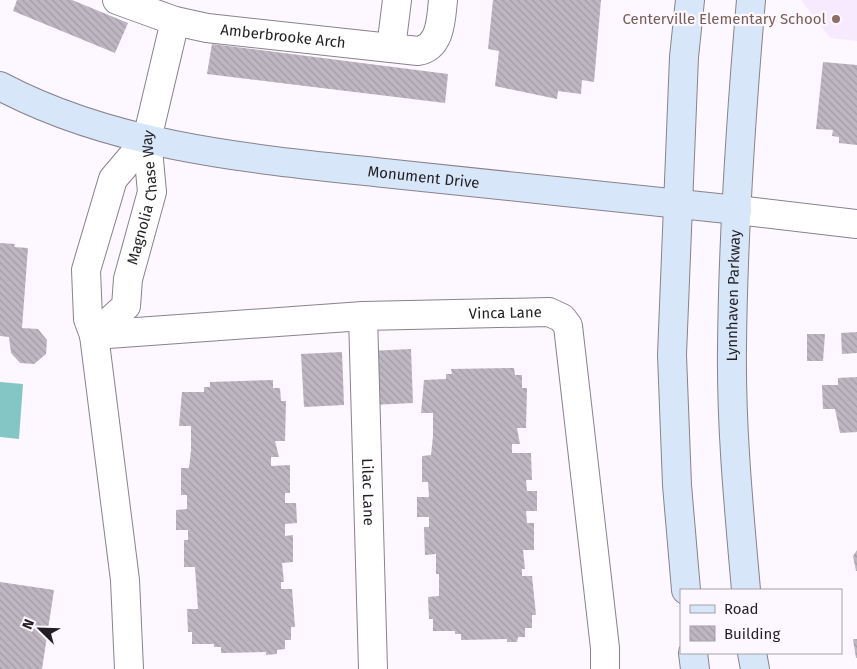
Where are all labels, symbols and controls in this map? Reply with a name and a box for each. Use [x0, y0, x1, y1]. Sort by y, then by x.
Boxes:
place label: Centerville Elementary School [622, 10, 827, 28]
marker: Centerville Elementary School [830, 13, 842, 25]
street label: Amberbrooke Arch [220, 21, 347, 52]
street label: Magnolia Chase Way [123, 128, 161, 267]
street label: Monument Drive [367, 162, 480, 192]
street label: Lynnhaven Parkway [723, 229, 744, 361]
street label: Vinca Lane [469, 303, 542, 323]
street label: Lilac Lane [358, 458, 378, 526]
legend [680, 589, 842, 654]
text: Road [724, 600, 759, 618]
north arrow [15, 604, 65, 654]
text: N [19, 617, 38, 632]
text: Building [724, 625, 780, 643]

